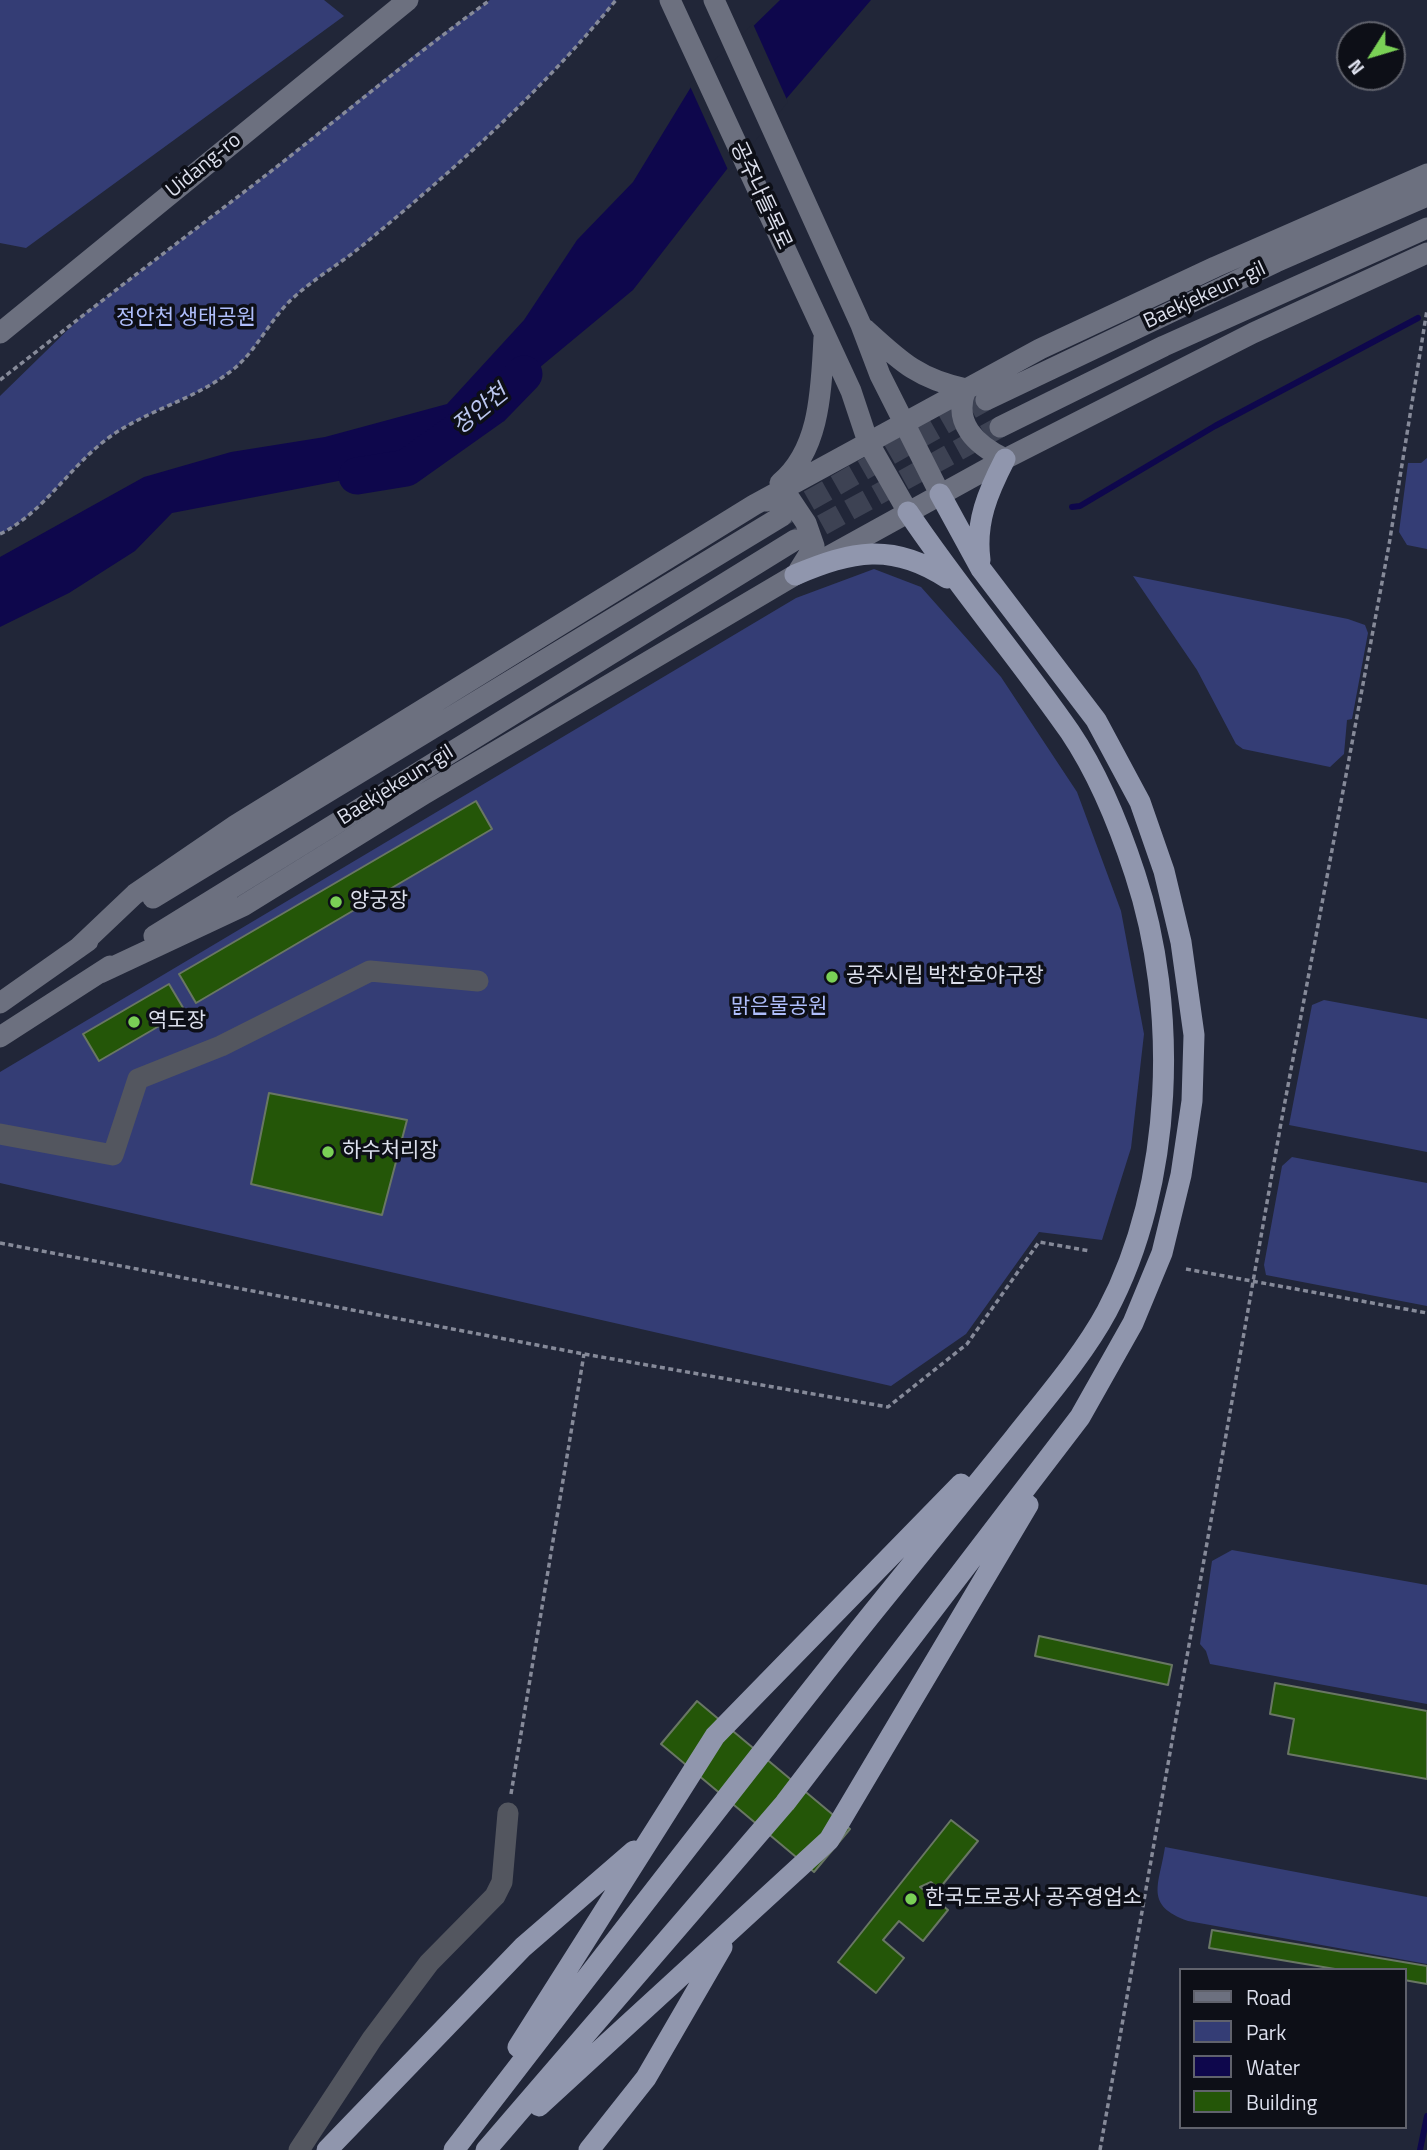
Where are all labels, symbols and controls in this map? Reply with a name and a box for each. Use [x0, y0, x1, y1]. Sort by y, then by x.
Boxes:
north arrow [1336, 21, 1406, 91]
text: N [1340, 54, 1371, 82]
street label: Uidang-ro [162, 128, 246, 204]
street label: 공주나들목로 [724, 138, 796, 254]
street label: Baekjekeun-gil [1140, 257, 1270, 335]
park label: 정안천 생태공원 [116, 306, 256, 332]
water label: 정안천 [448, 380, 514, 442]
street label: Baekjekeun-gil [334, 740, 458, 832]
place label: 양궁장 [350, 889, 408, 915]
marker: 양궁장 [328, 894, 344, 910]
place label: 공주시립 박찬호야구장 [846, 964, 1044, 990]
marker: 공주시립 박찬호야구장 [824, 969, 840, 985]
park label: 맑은물공원 [731, 995, 827, 1021]
place label: 역도장 [148, 1009, 206, 1035]
marker: 역도장 [126, 1014, 142, 1030]
place label: 하수처리장 [342, 1139, 439, 1165]
marker: 하수처리장 [320, 1144, 336, 1160]
place label: 한국도로공사 공주영업소 [925, 1886, 1142, 1912]
marker: 한국도로공사 공주영업소 [903, 1891, 919, 1907]
legend [1178, 1968, 1406, 2129]
text: Road [1246, 1981, 1291, 2013]
text: Park [1246, 2016, 1286, 2048]
text: Water [1246, 2051, 1300, 2083]
text: Building [1246, 2086, 1317, 2118]

